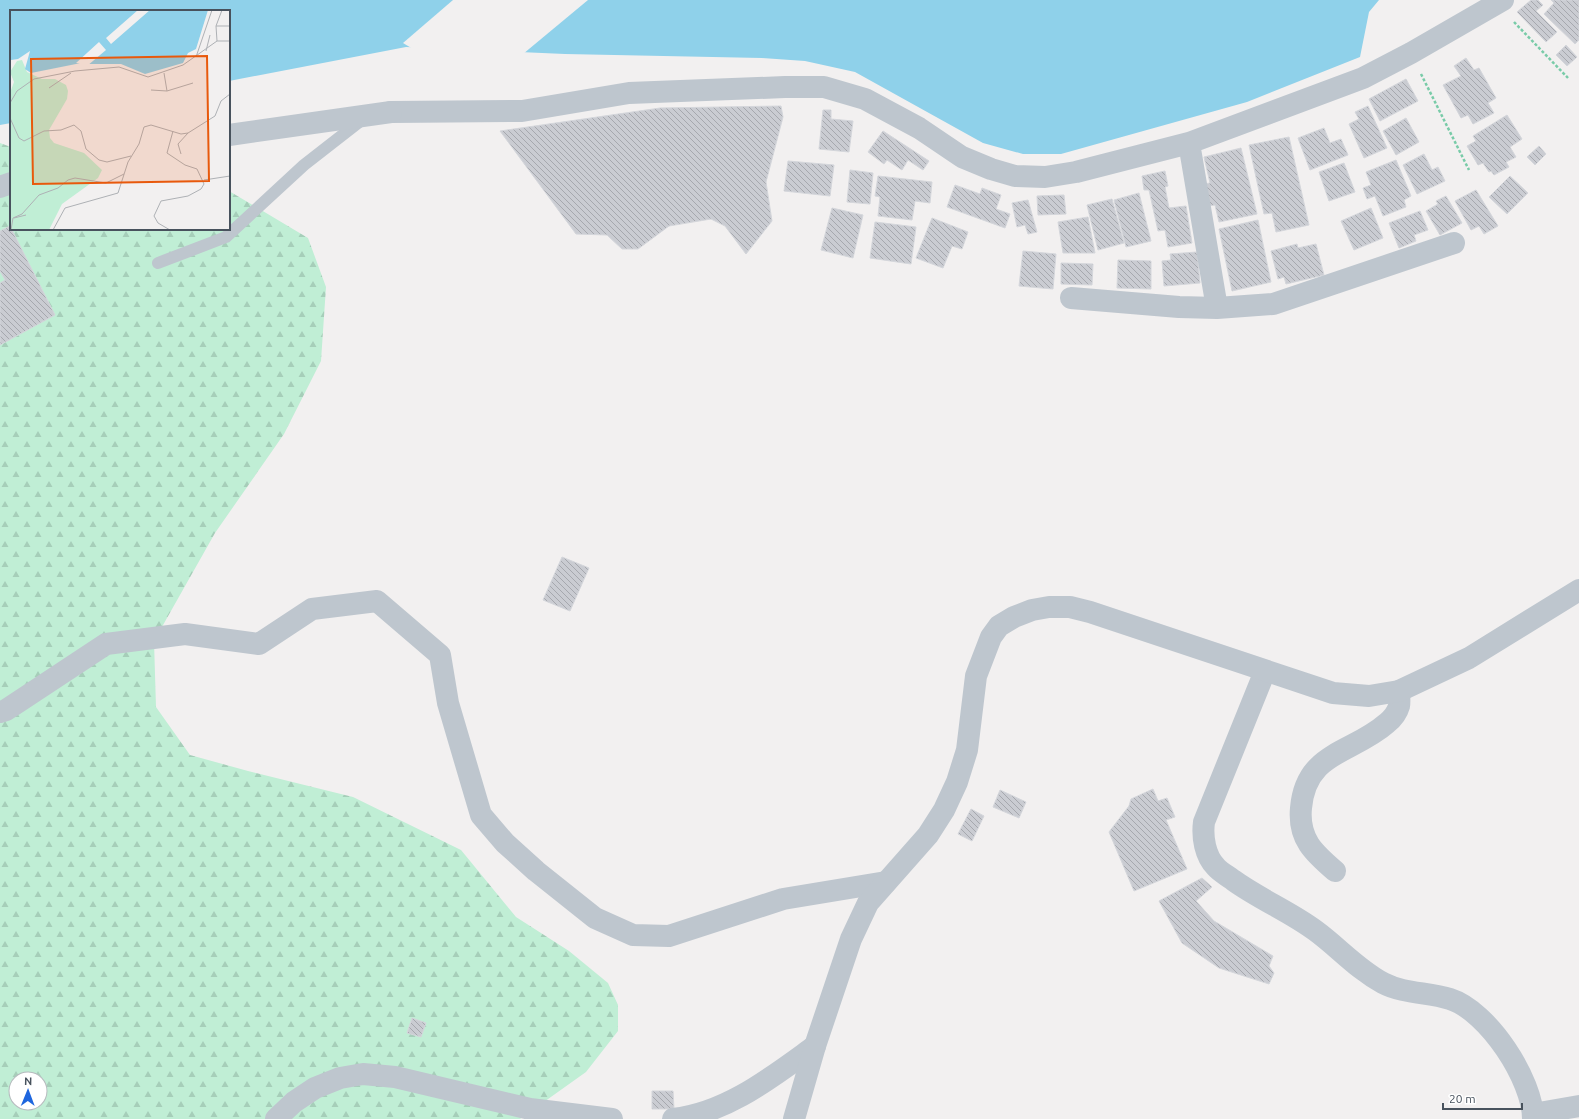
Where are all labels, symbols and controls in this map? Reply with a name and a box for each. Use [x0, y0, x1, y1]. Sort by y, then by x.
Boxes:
inset map [10, 10, 230, 230]
north arrow [8, 1071, 48, 1111]
text: N [24, 1075, 32, 1087]
scale bar [1443, 1085, 1522, 1111]
text: 20 m [1449, 1092, 1476, 1105]

